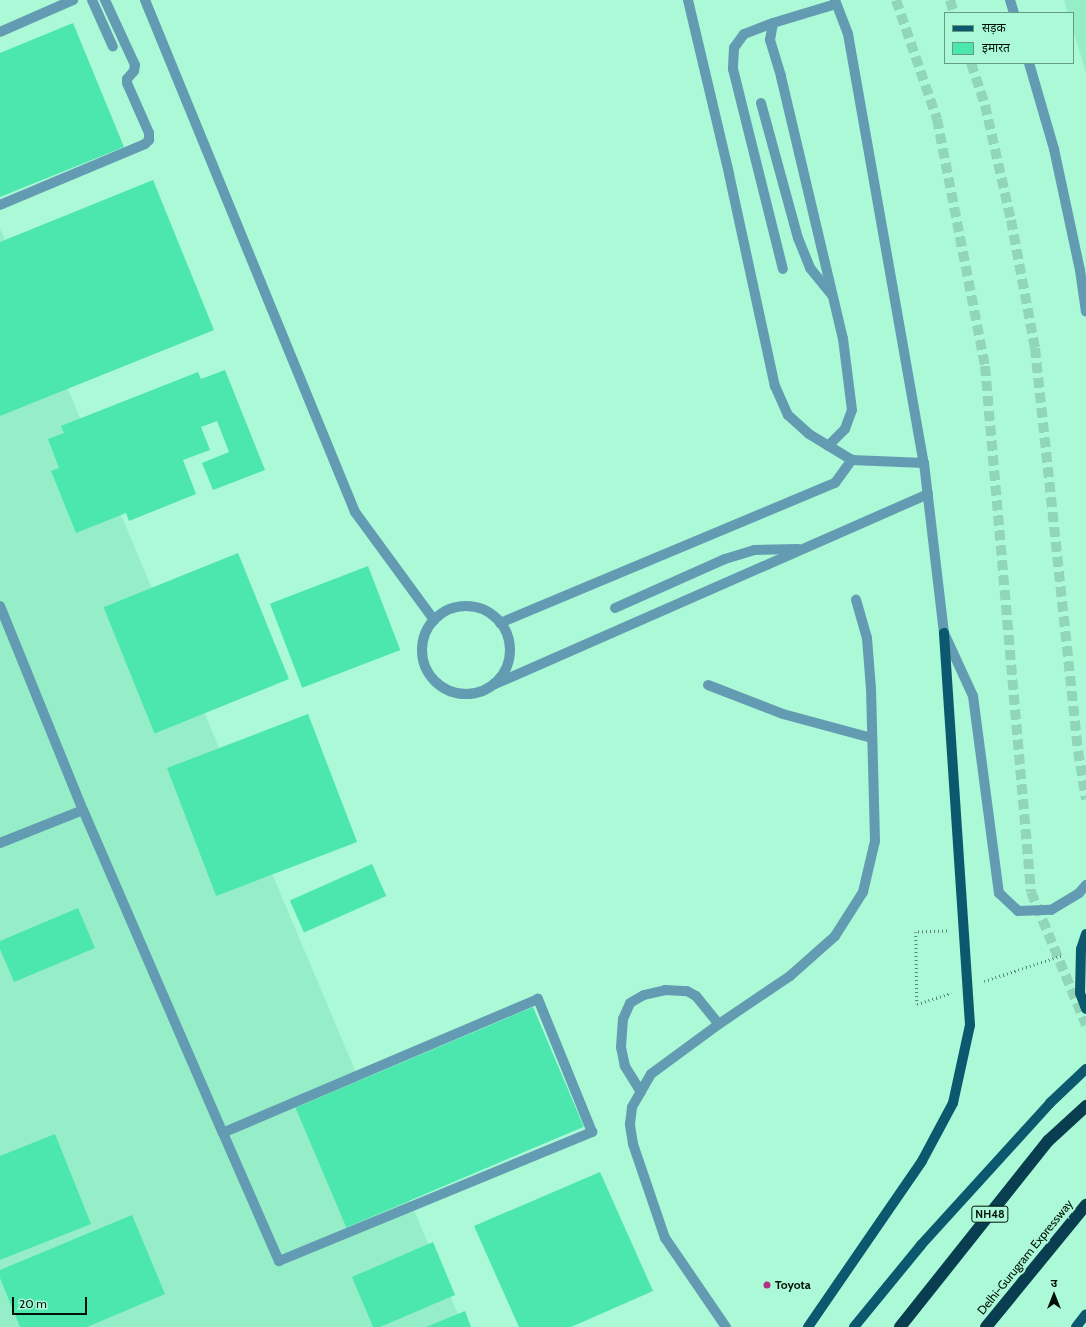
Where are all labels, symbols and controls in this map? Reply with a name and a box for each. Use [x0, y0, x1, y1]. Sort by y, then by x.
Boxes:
legend [944, 12, 1074, 64]
text: सड़क [982, 20, 1006, 35]
text: इमारत [982, 40, 1010, 55]
street label: Delhi-Gurugram Expressway [974, 1197, 1076, 1317]
road number: NH48 [971, 1205, 1009, 1223]
north arrow [1034, 1275, 1074, 1315]
text: उ [1051, 1276, 1057, 1290]
place label: Toyota [775, 1278, 811, 1292]
marker: Toyota [762, 1280, 772, 1290]
scale bar [14, 1289, 89, 1315]
text: 20 m [19, 1296, 47, 1311]

